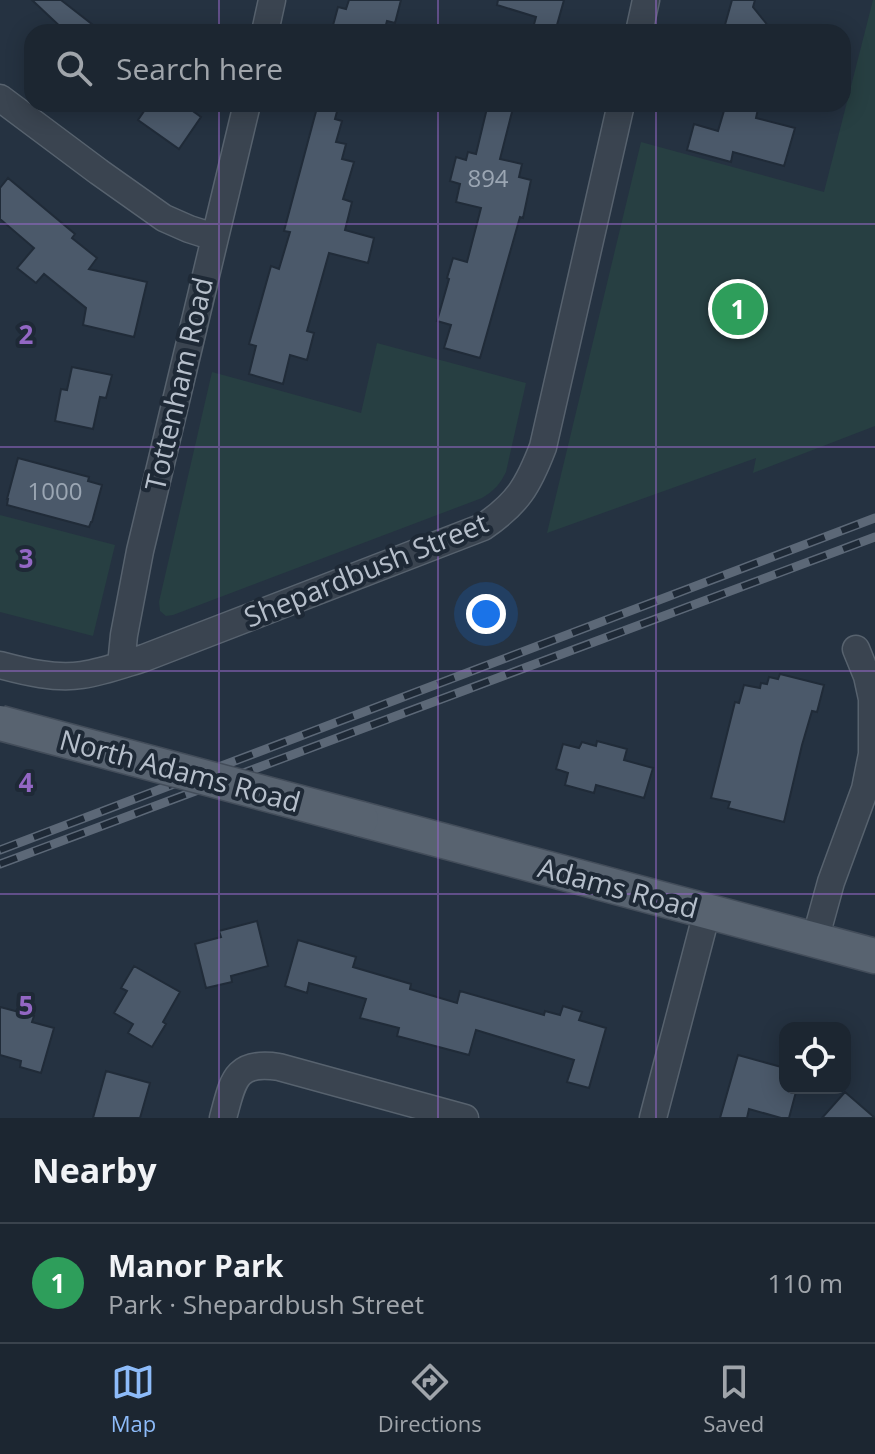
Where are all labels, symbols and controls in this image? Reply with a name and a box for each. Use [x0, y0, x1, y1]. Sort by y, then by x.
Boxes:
search box [24, 24, 851, 112]
icon: search [52, 46, 96, 90]
text: Search here [116, 48, 283, 89]
house number: 894 [467, 161, 509, 194]
street label: Tottenham Road [135, 273, 221, 494]
pin: 1 [712, 279, 764, 339]
text: 2 [19, 316, 34, 352]
house number: 1000 [28, 474, 82, 507]
street label: Shepardbush Street [238, 503, 493, 635]
text: 3 [19, 540, 33, 576]
your location [466, 594, 506, 634]
street label: North Adams Road [56, 720, 305, 820]
text: 4 [19, 764, 34, 800]
street label: Adams Road [534, 847, 702, 927]
text: 5 [19, 987, 33, 1023]
map controls [779, 1022, 851, 1094]
button: locate [779, 1022, 851, 1094]
text: Nearby [32, 1147, 157, 1193]
text: Manor Park [108, 1245, 283, 1286]
text: 1 [51, 1265, 65, 1301]
text: 110 m [768, 1265, 843, 1301]
text: Park · Shepardbush Street [108, 1286, 424, 1322]
tab: Map [111, 1360, 156, 1438]
tab: Directions [378, 1360, 482, 1438]
tab: Saved [703, 1360, 764, 1438]

